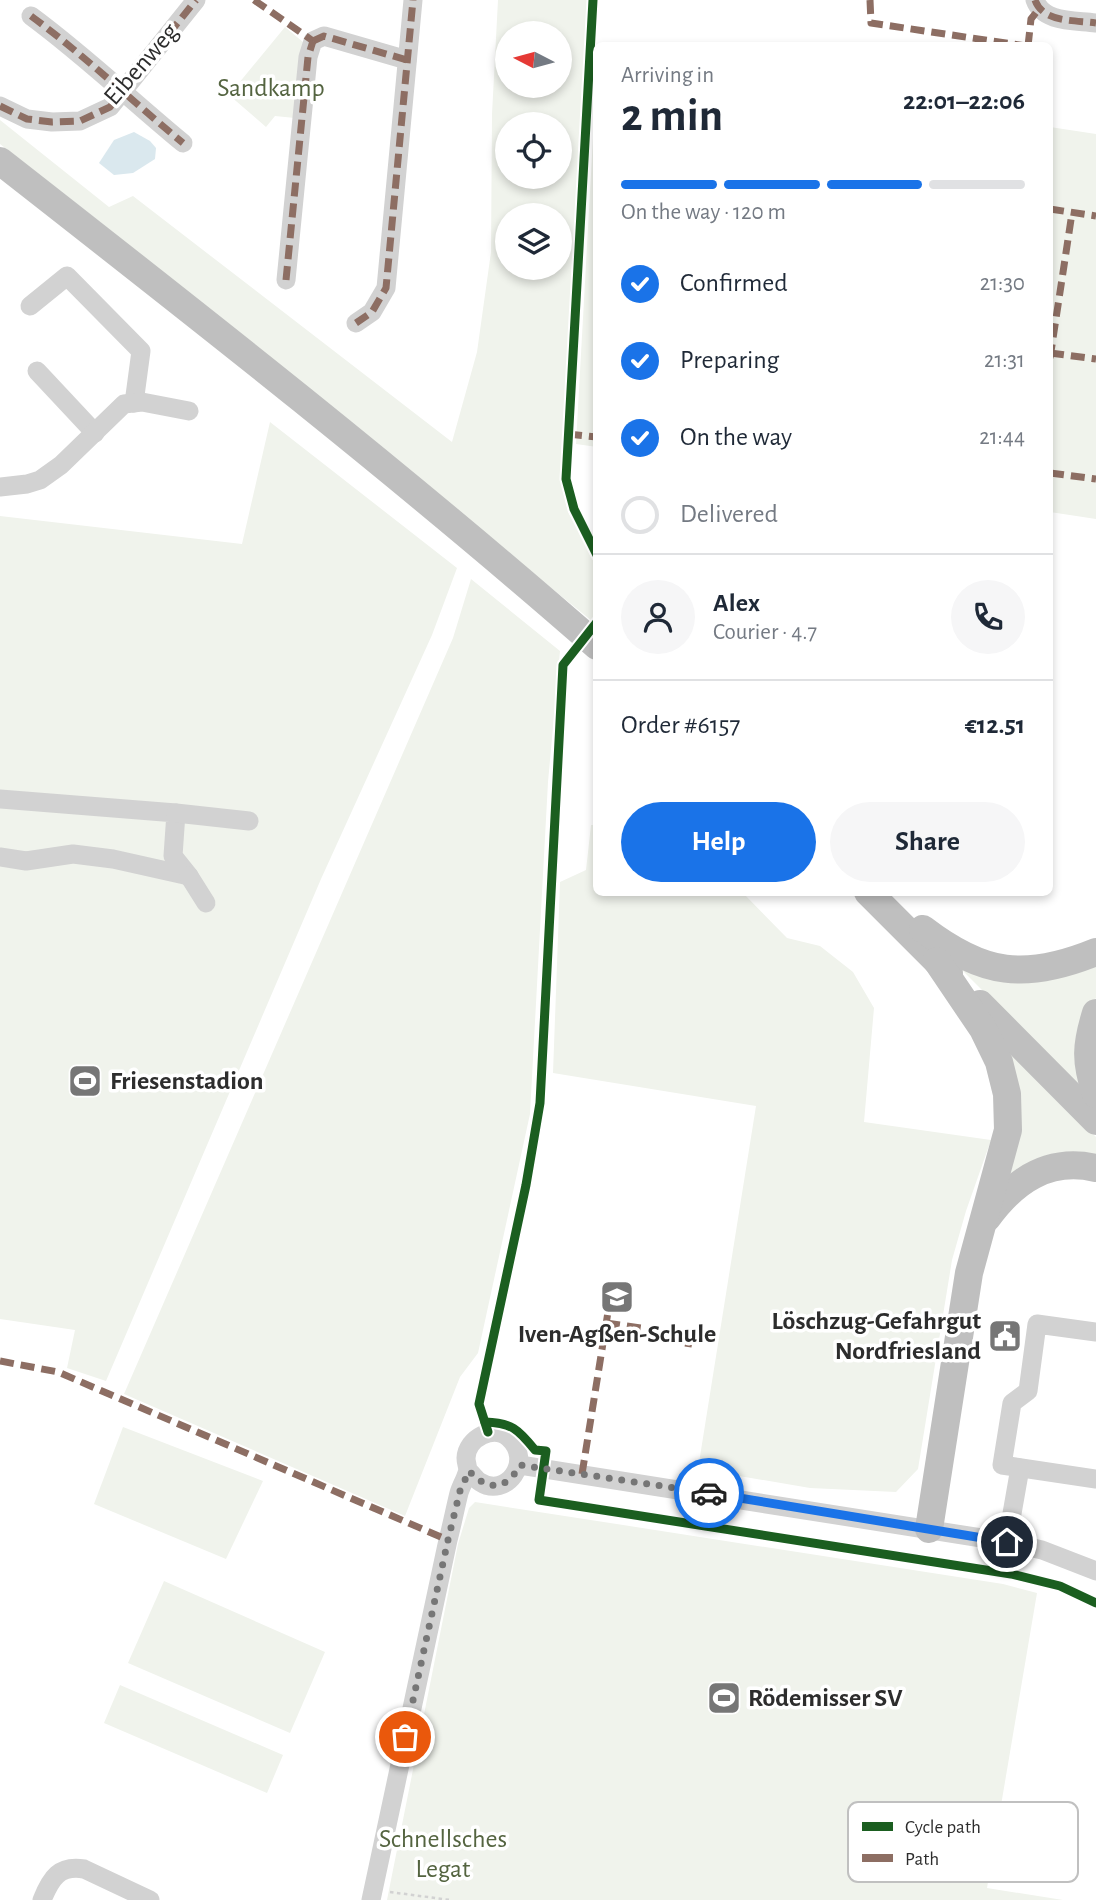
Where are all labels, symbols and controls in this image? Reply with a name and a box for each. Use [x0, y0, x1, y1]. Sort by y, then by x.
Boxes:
street label: Eibenweg [99, 18, 183, 110]
north arrow [495, 21, 572, 98]
map controls [495, 21, 572, 280]
text: Arriving in [621, 64, 714, 87]
park label: Sandkamp [217, 75, 325, 101]
text: 22:01–22:06 [903, 88, 1025, 114]
text: 2 min [621, 93, 723, 139]
button: locate [495, 112, 572, 189]
text: On the way · 120 m [621, 201, 786, 224]
button: layers [495, 203, 572, 280]
icon: check [621, 265, 659, 303]
text: Confirmed [680, 270, 788, 296]
text: 21:30 [980, 272, 1025, 295]
icon: check [621, 342, 659, 380]
text: Preparing [680, 347, 779, 373]
text: 21:31 [984, 349, 1025, 372]
icon: check [621, 419, 659, 457]
text: On the way [680, 424, 792, 450]
text: 21:44 [979, 426, 1025, 449]
text: Delivered [680, 501, 778, 527]
button: person [621, 580, 695, 654]
button: phone [951, 580, 1025, 654]
text: Alex [713, 590, 760, 616]
text: Courier · 4.7 [713, 621, 817, 644]
text: Order #6157 [621, 712, 740, 738]
text: €12.51 [965, 712, 1025, 738]
button: Help [621, 802, 816, 882]
button: Share [830, 802, 1025, 882]
sports icon: Friesenstadion [66, 1062, 104, 1100]
place label: Friesenstadion [110, 1068, 264, 1094]
school or university icon: Iven-Agßen-Schule [598, 1278, 636, 1316]
place label: Löschzug-Gefahrgut Nordfriesland [772, 1308, 981, 1364]
public building icon: Löschzug-Gefahrgut Nordfriesland [986, 1317, 1024, 1355]
place label: Iven-Agßen-Schule [518, 1321, 716, 1347]
courier [674, 1458, 744, 1528]
icon: car [690, 1474, 728, 1512]
pin [977, 1512, 1037, 1572]
icon: home [988, 1523, 1026, 1561]
sports icon: Rödemisser SV [705, 1679, 743, 1717]
place label: Rödemisser SV [748, 1685, 903, 1711]
pin [375, 1707, 435, 1767]
icon: bag [386, 1718, 424, 1756]
legend [848, 1802, 1078, 1882]
text: Cycle path [905, 1818, 981, 1837]
park label: Schnellsches Legat [379, 1826, 507, 1882]
text: Path [905, 1850, 939, 1869]

